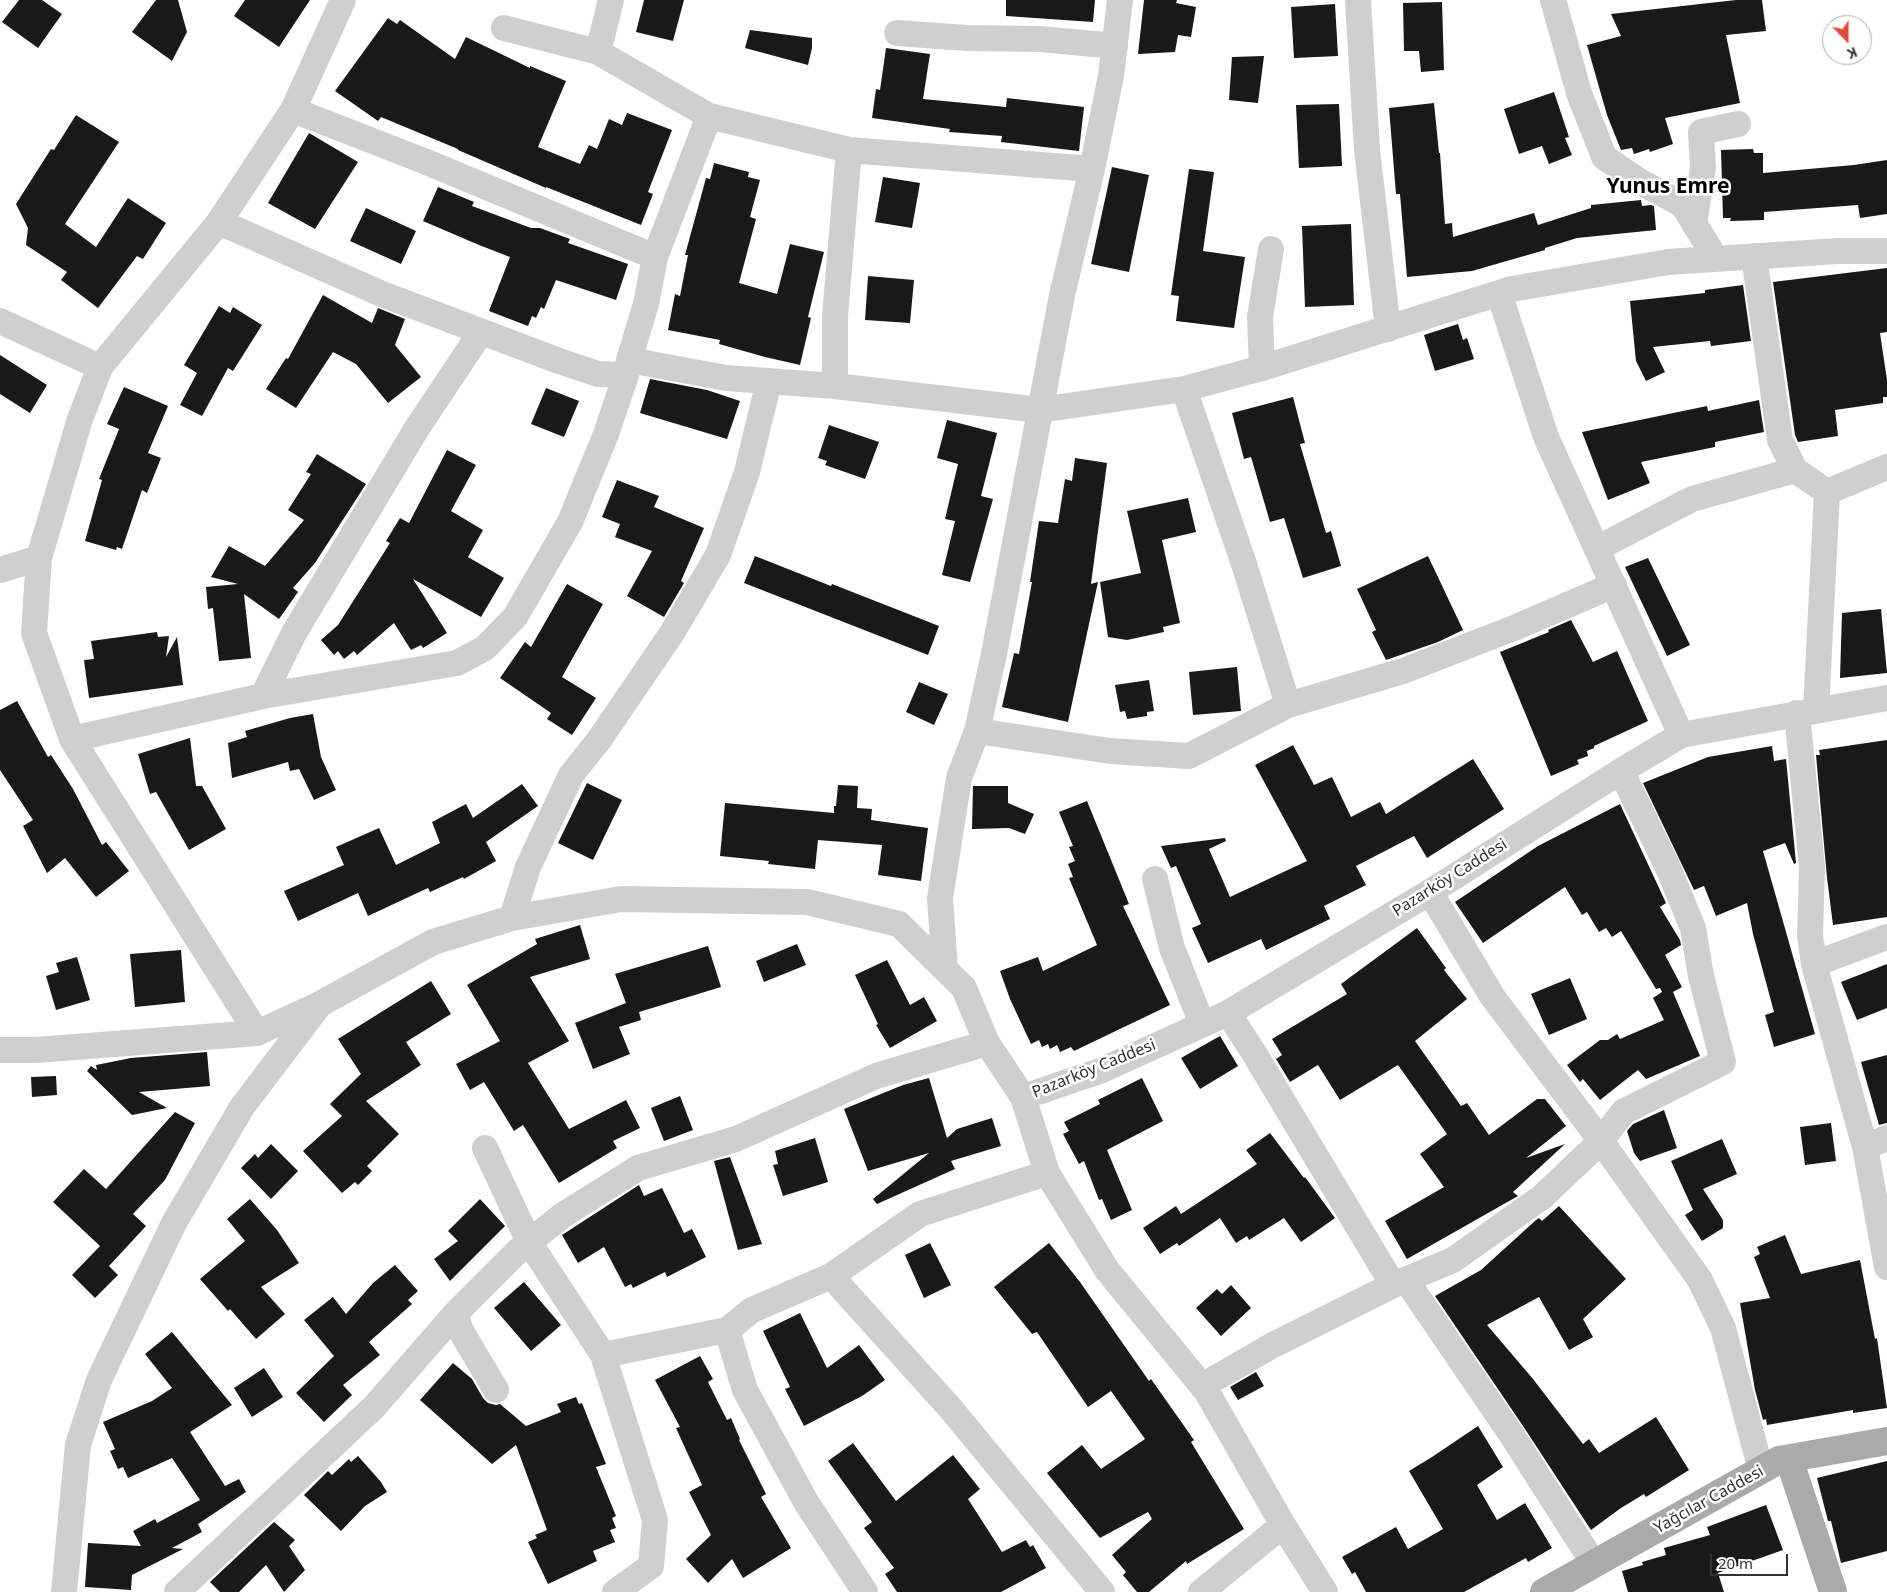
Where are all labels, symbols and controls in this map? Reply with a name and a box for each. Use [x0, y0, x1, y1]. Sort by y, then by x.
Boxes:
north arrow [1822, 15, 1872, 65]
text: K [1845, 43, 1860, 64]
district label: Yunus Emre [1606, 174, 1730, 200]
street label: Pazarköy Caddesi [1389, 835, 1511, 921]
street label: Pazarköy Caddesi [1029, 1035, 1159, 1103]
street label: Yağcılar Caddesi [1651, 1462, 1767, 1538]
scale bar [1712, 1544, 1790, 1576]
text: 20 m [1718, 1553, 1753, 1573]

